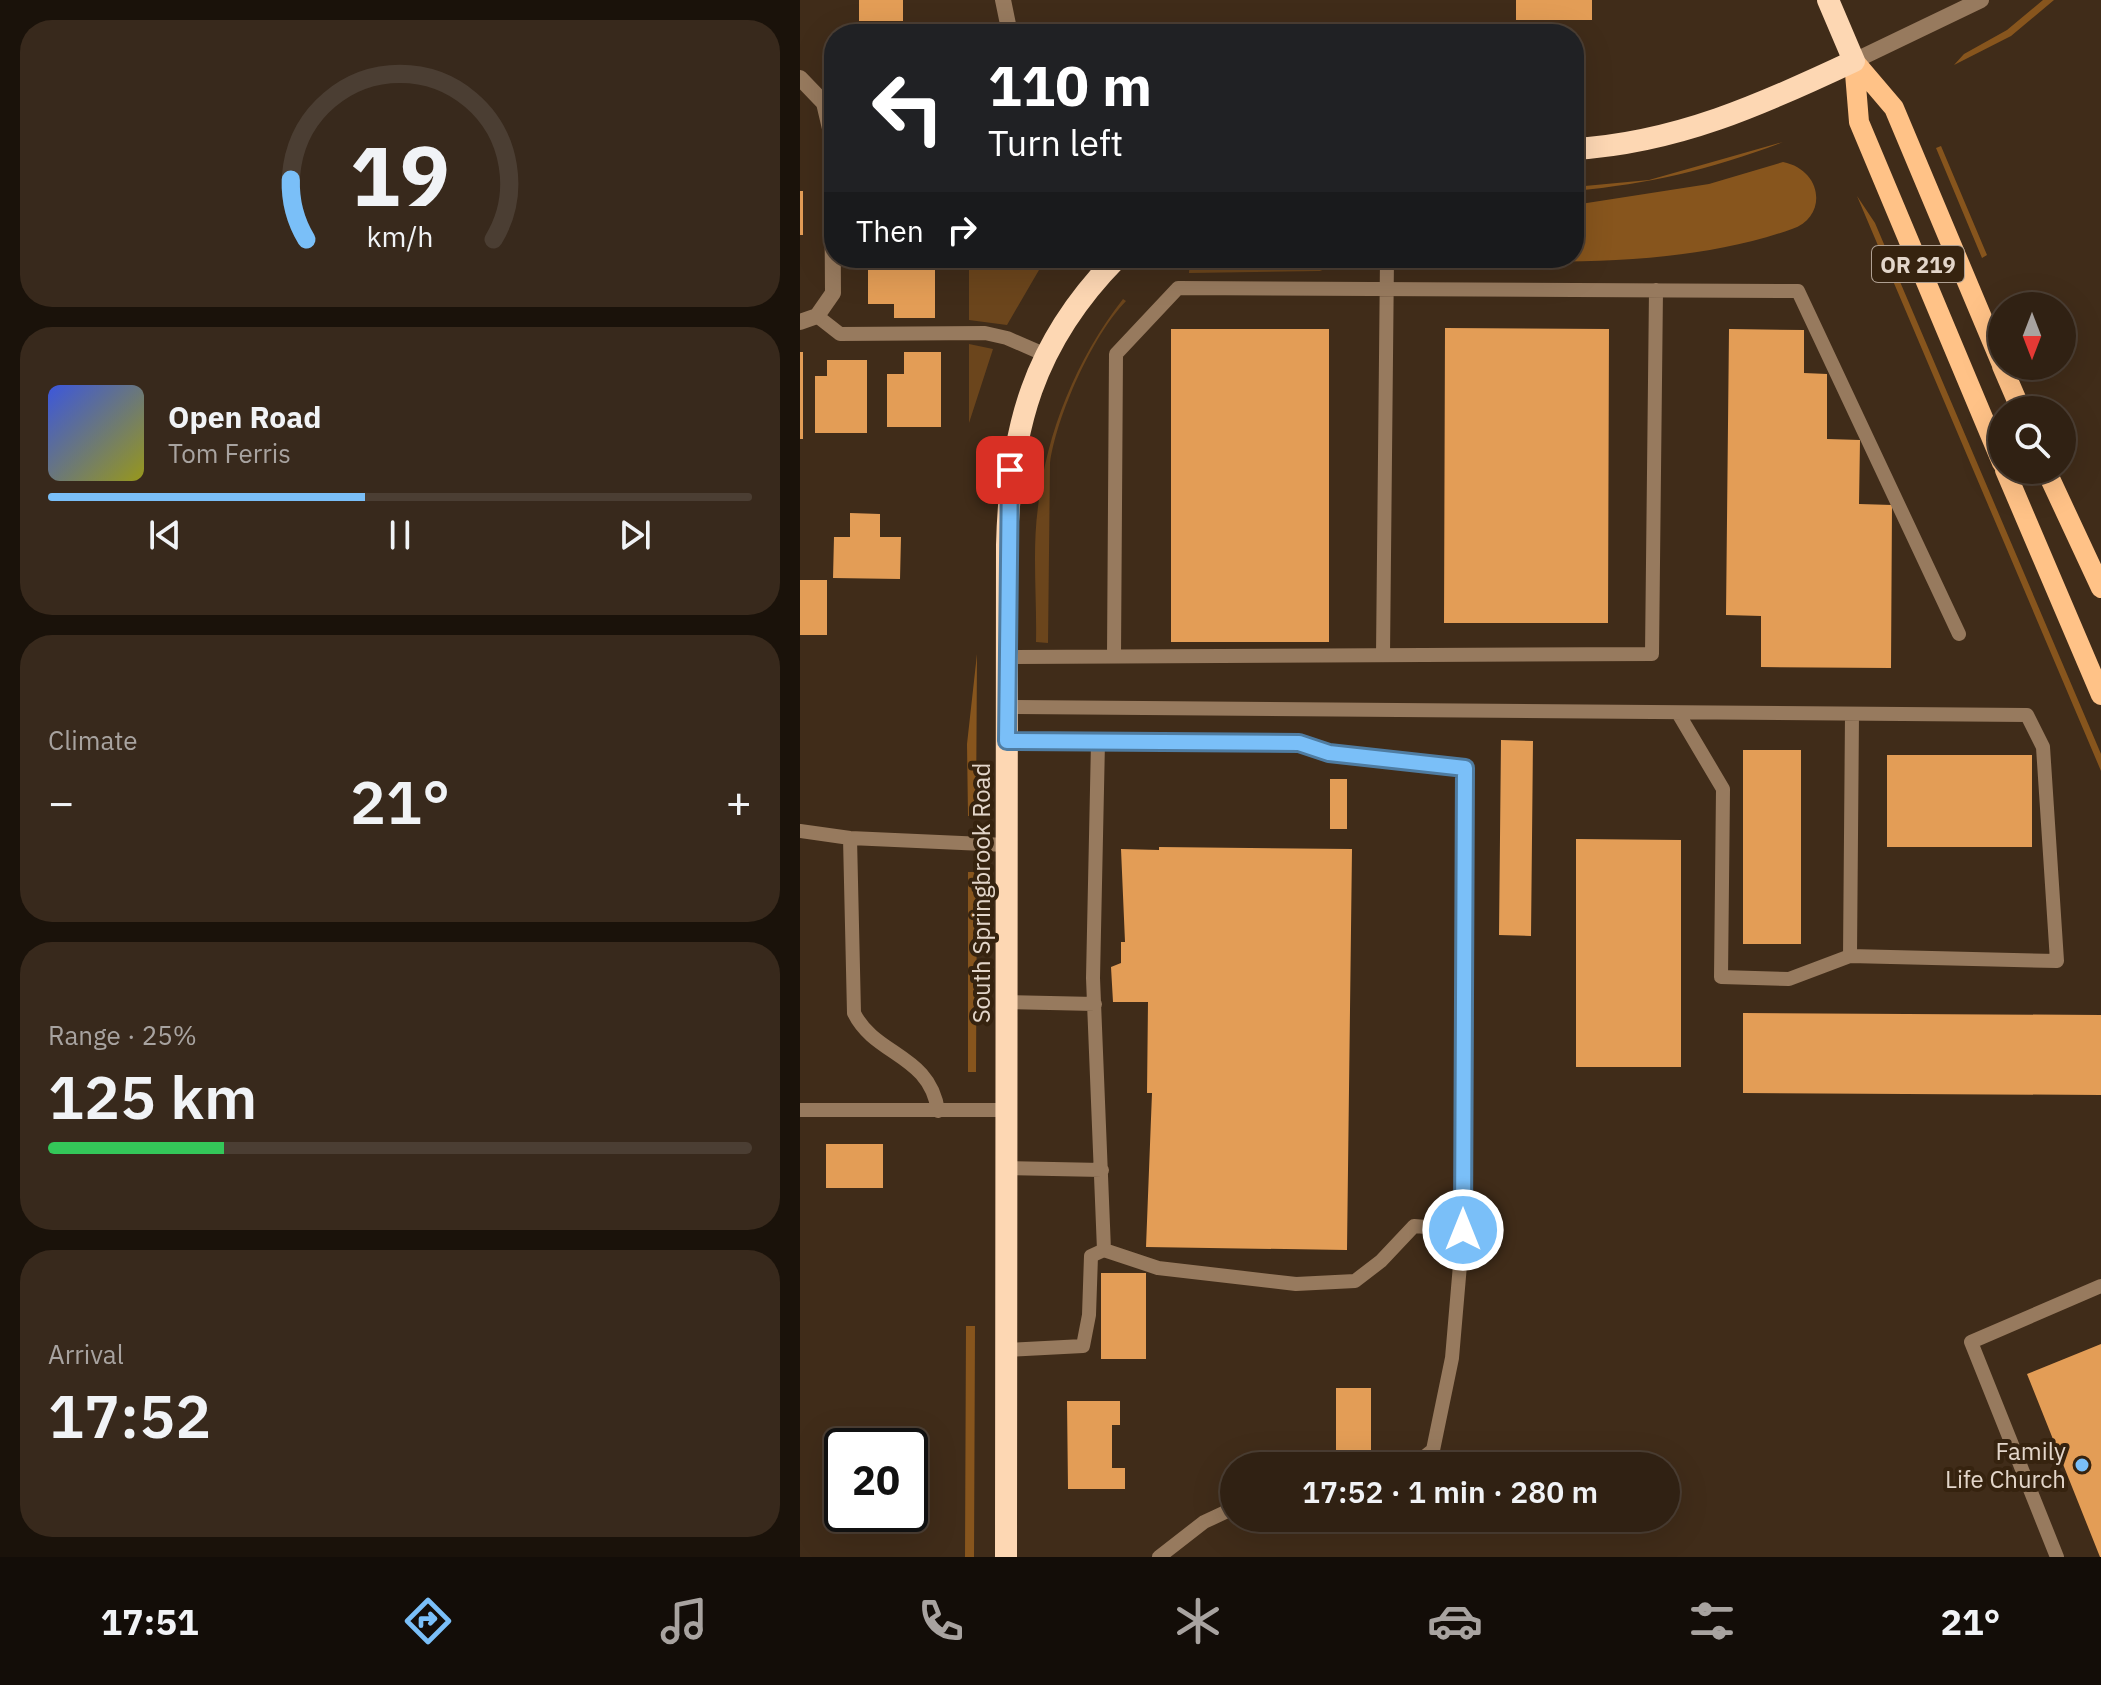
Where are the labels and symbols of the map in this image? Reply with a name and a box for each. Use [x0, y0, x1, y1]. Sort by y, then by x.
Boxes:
road number: OR 219 [1872, 246, 1964, 282]
north arrow [1988, 292, 2076, 380]
pin [976, 436, 1044, 504]
street label: South Springbrook Road [965, 763, 997, 1023]
position arrow [1421, 1188, 1505, 1272]
speed limit sign: 20 [824, 1428, 928, 1532]
place label: Family Life Church [1945, 1435, 2066, 1495]
marker: Family Life Church [2073, 1456, 2091, 1474]

